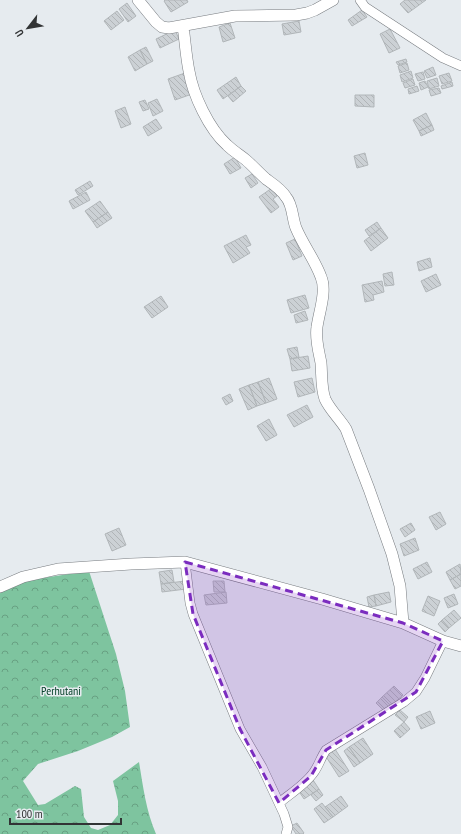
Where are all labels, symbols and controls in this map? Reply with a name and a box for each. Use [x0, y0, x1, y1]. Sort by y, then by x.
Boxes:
north arrow [8, 8, 48, 48]
text: U [12, 27, 27, 39]
park label: Perhutani [41, 683, 81, 698]
scale bar [10, 800, 121, 826]
text: 100 m [16, 806, 43, 821]

